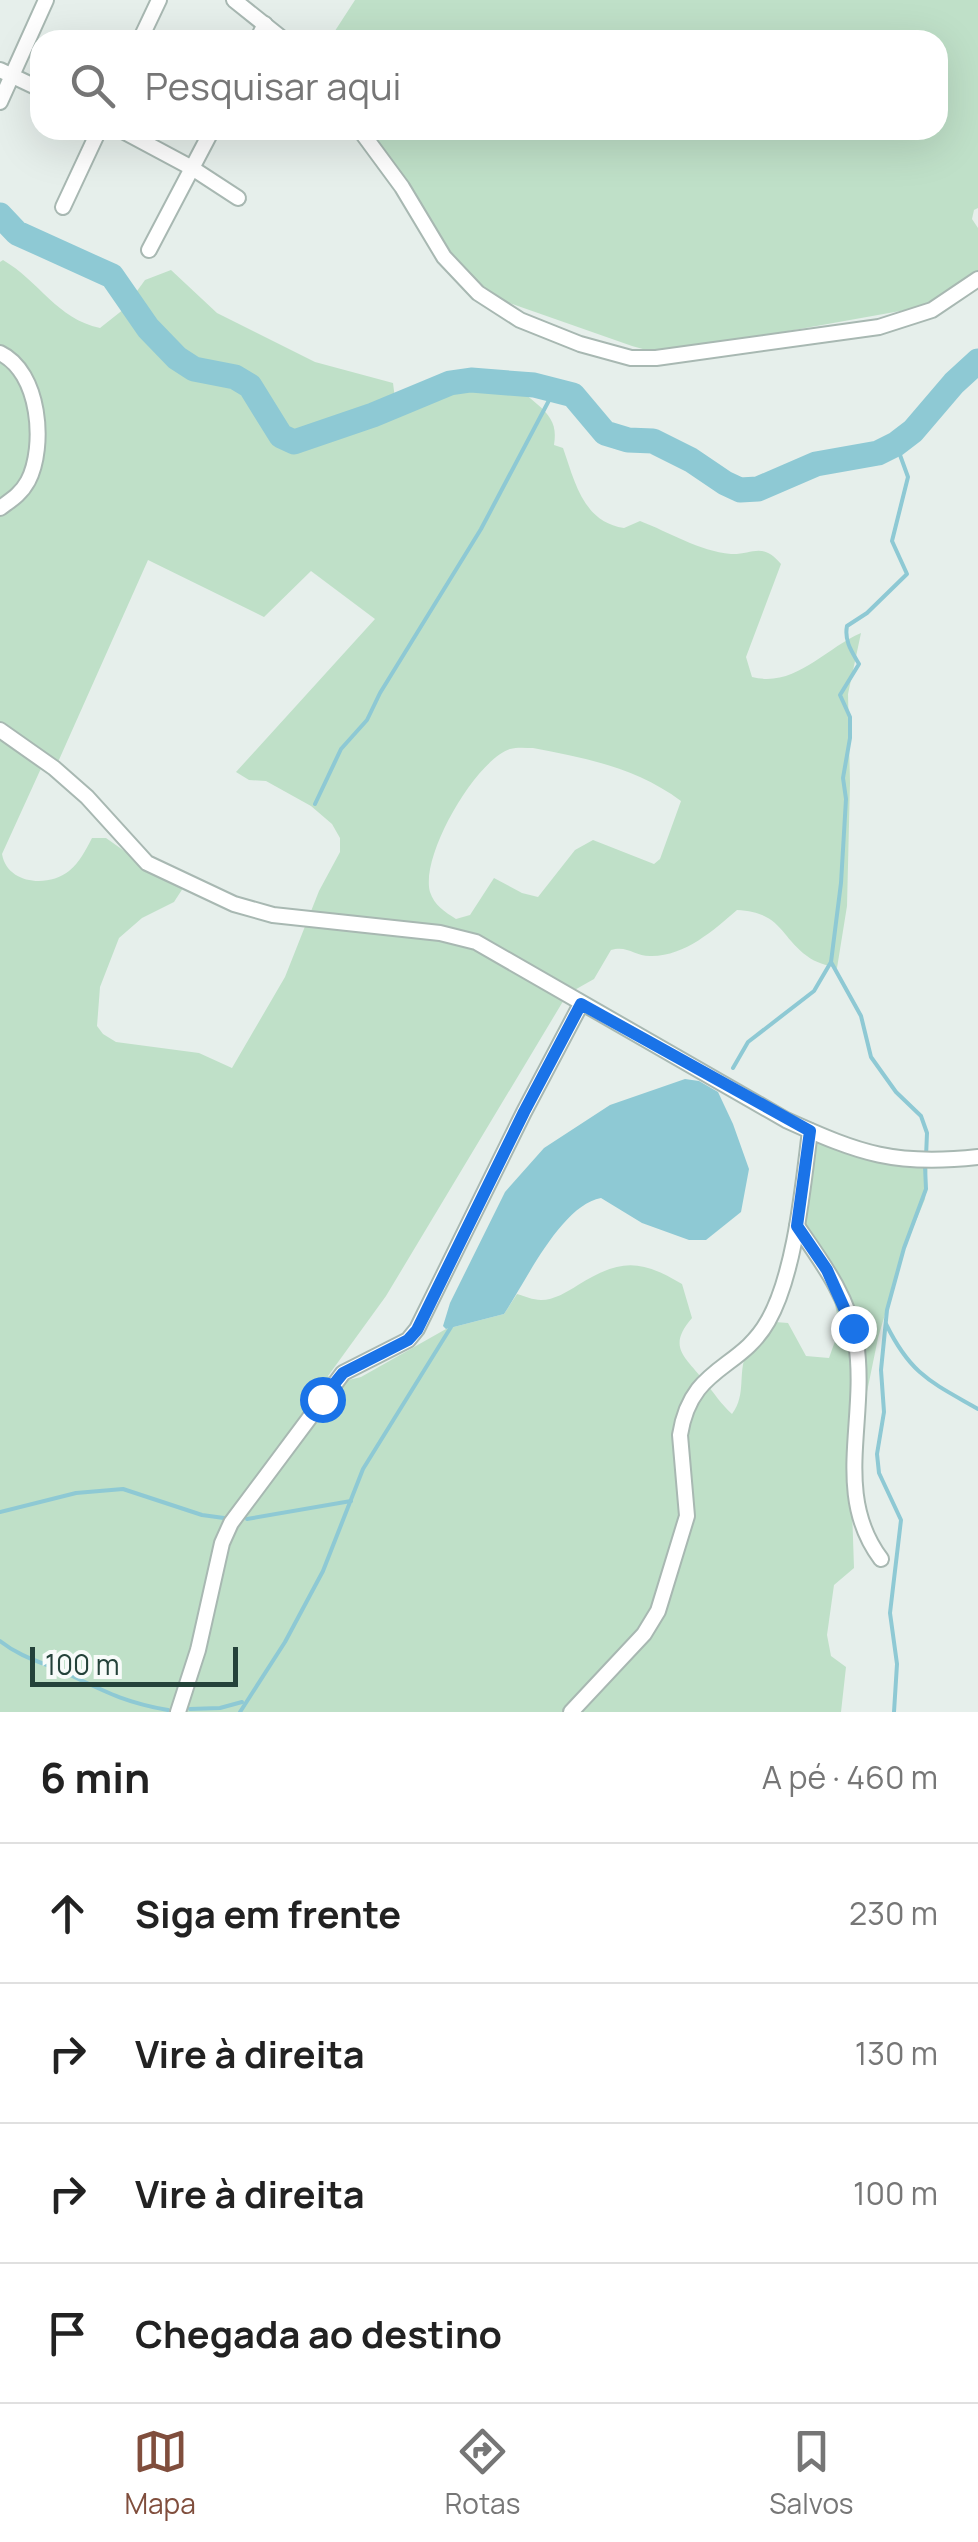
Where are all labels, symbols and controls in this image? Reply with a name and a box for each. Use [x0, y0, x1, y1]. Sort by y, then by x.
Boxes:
search box [30, 30, 948, 140]
icon: search [65, 58, 120, 113]
text: Pesquisar aqui [145, 59, 401, 111]
route end [831, 1306, 877, 1352]
route start [300, 1377, 346, 1423]
scale bar [30, 1642, 238, 1686]
text: 100 m [45, 1645, 119, 1683]
text: 6 min [40, 1748, 150, 1806]
text: A pé · 460 m [762, 1755, 938, 1799]
icon: ahead [40, 1886, 95, 1941]
text: Siga em frente [135, 1887, 401, 1939]
text: 230 m [849, 1891, 938, 1935]
icon: right [40, 2026, 95, 2081]
text: Vire à direita [135, 2027, 365, 2079]
text: 130 m [855, 2031, 938, 2075]
icon: right [40, 2166, 95, 2221]
text: Vire à direita [135, 2167, 365, 2219]
text: 100 m [853, 2171, 938, 2215]
icon: arrive [40, 2306, 95, 2361]
text: Chegada ao destino [135, 2307, 502, 2359]
tab: Mapa [124, 2424, 196, 2522]
tab: Rotas [445, 2424, 520, 2522]
tab: Salvos [769, 2424, 854, 2522]

